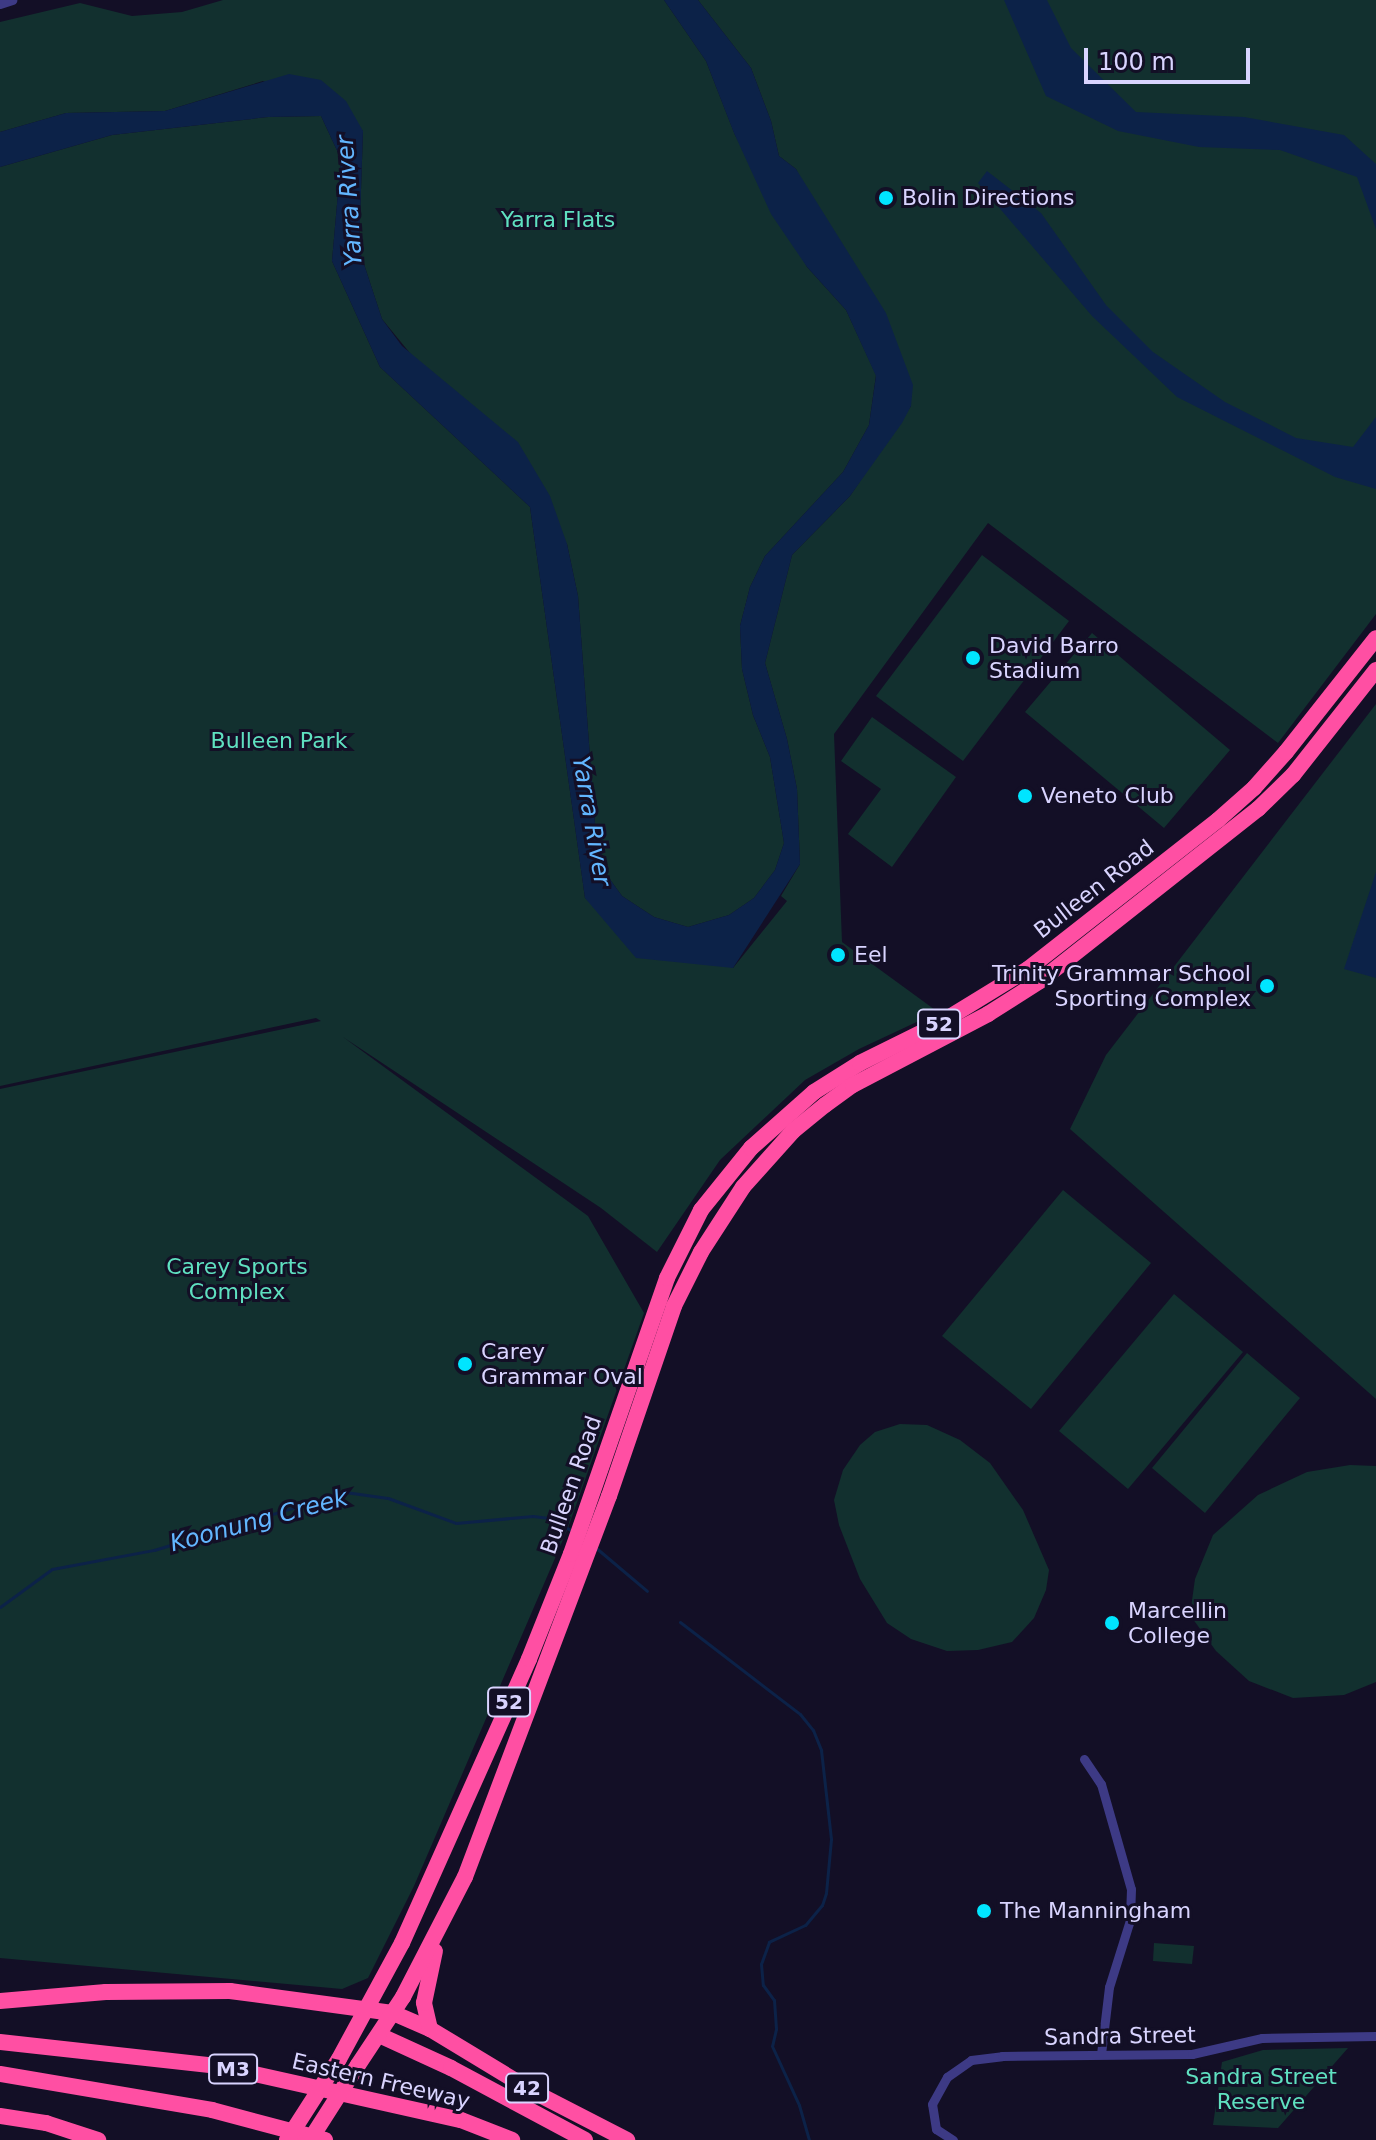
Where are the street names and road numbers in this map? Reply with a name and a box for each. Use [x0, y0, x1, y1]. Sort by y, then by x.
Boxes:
street label: Bulleen Road [1029, 834, 1159, 944]
road number: 52 [917, 1008, 961, 1040]
street label: Bulleen Road [535, 1412, 607, 1558]
road number: 52 [487, 1686, 531, 1718]
street label: Sandra Street [1044, 2021, 1196, 2051]
street label: Eastern Freeway [289, 2048, 473, 2114]
road number: M3 [207, 2053, 259, 2085]
road number: 42 [505, 2072, 549, 2104]

